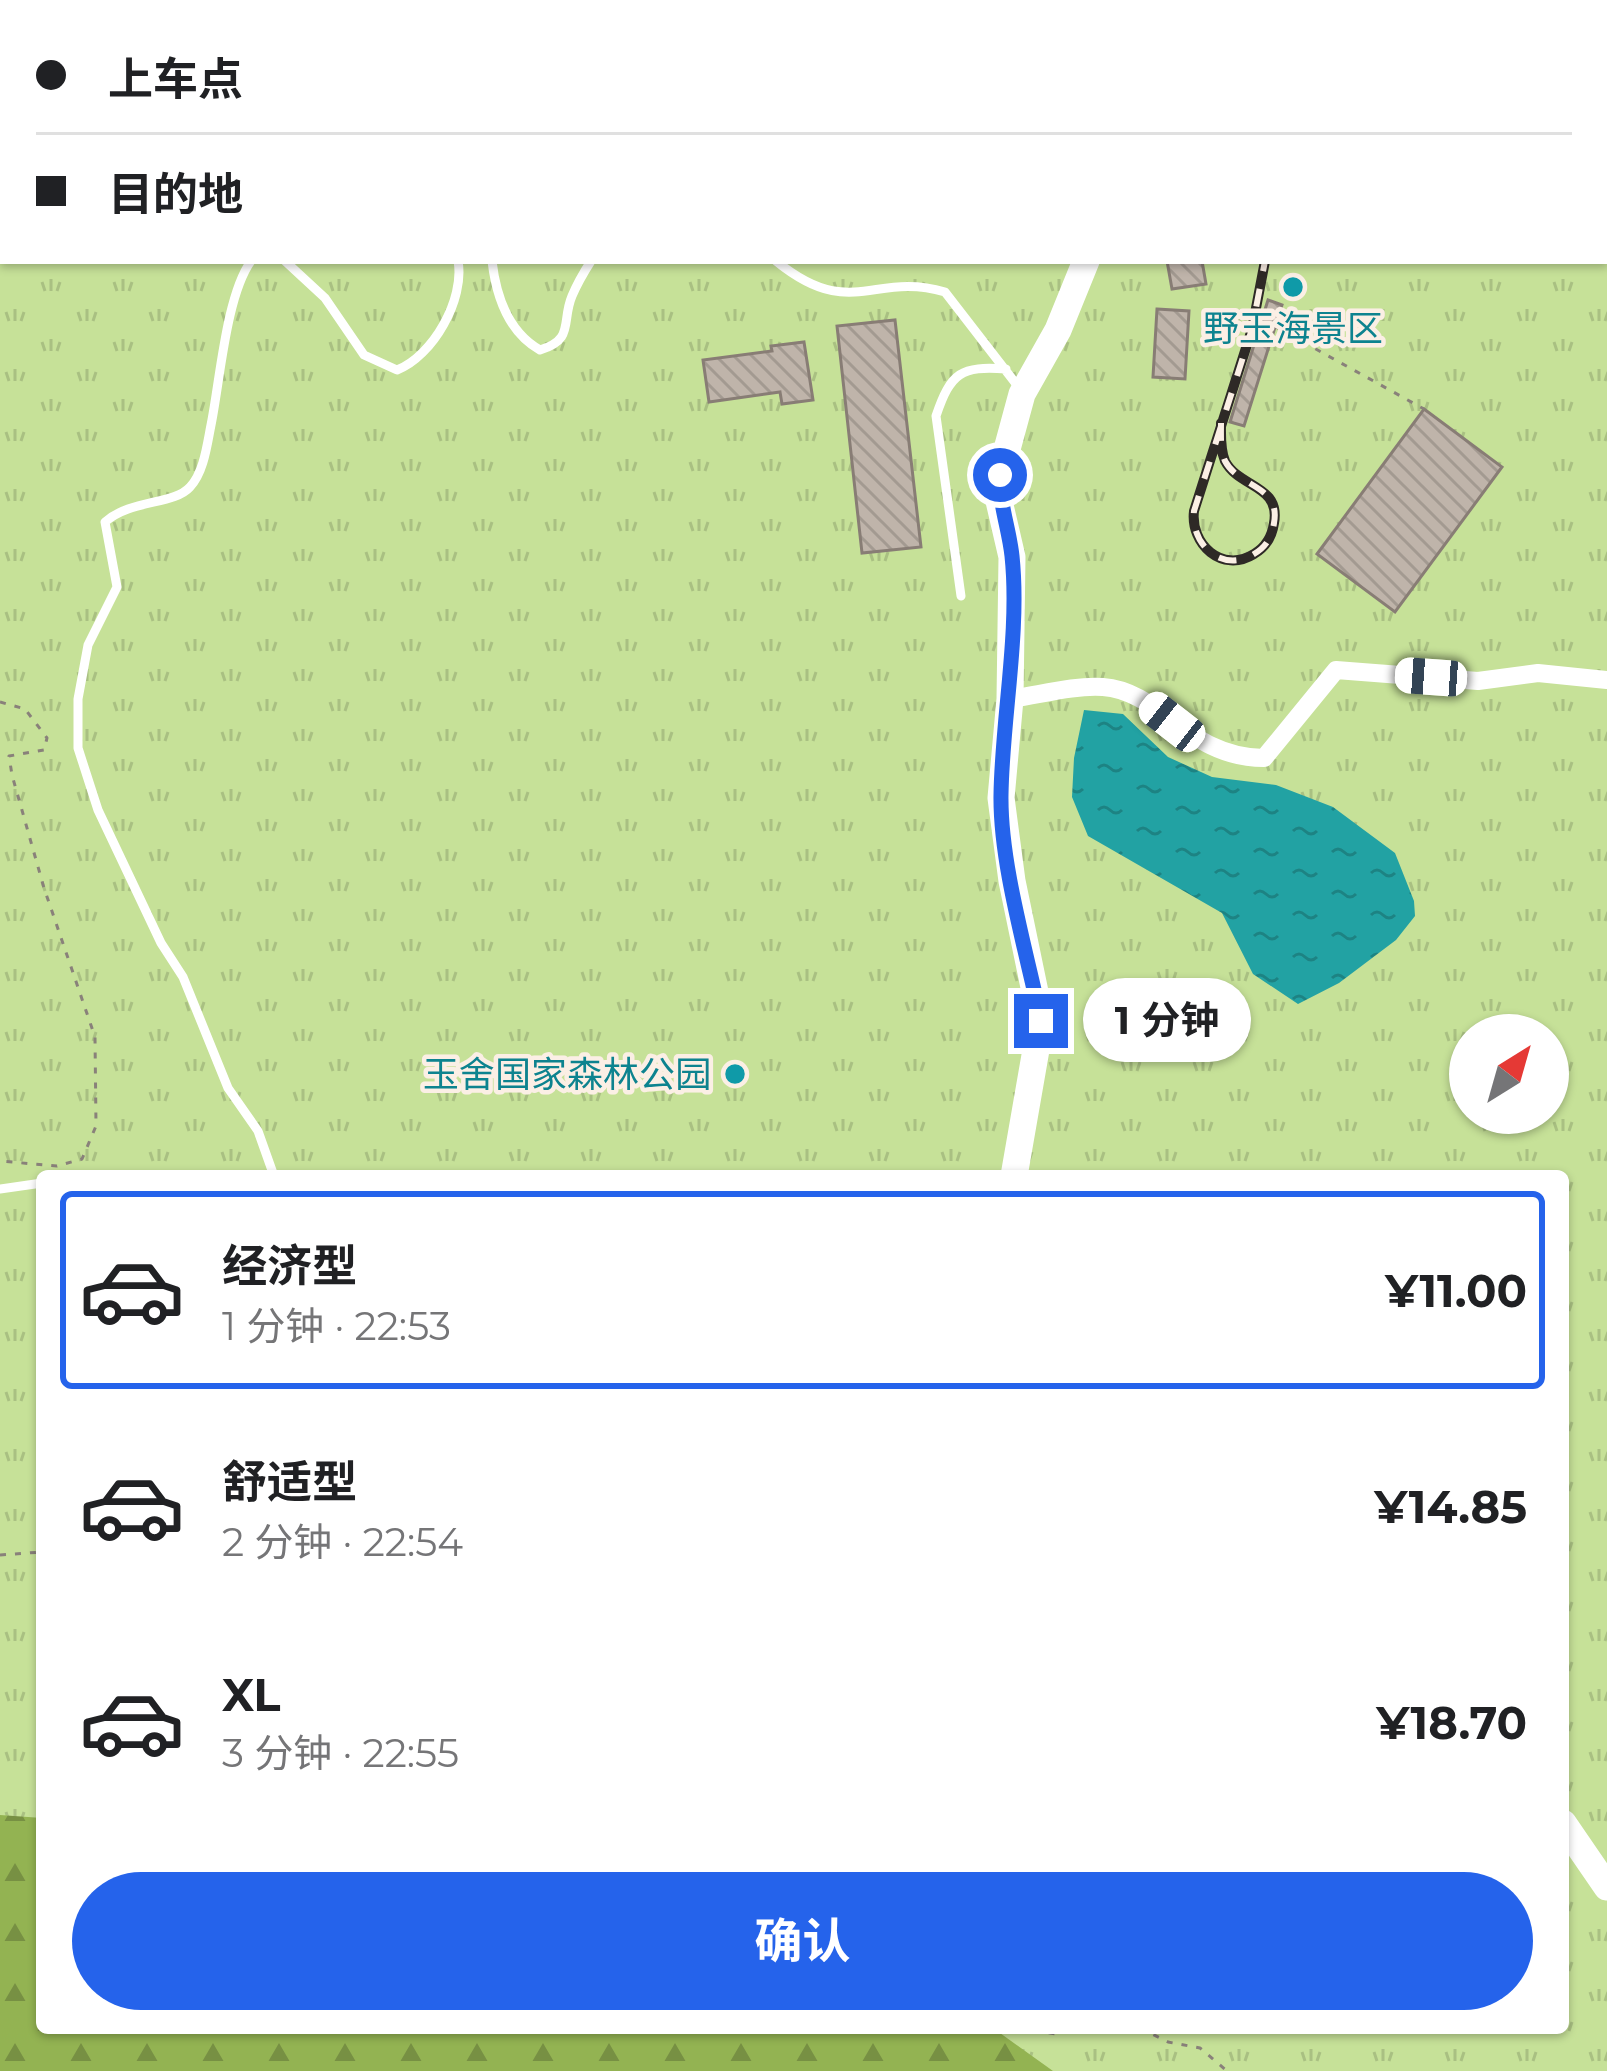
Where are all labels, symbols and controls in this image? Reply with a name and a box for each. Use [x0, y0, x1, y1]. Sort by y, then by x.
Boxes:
text: 上车点 [108, 51, 243, 106]
text: 目的地 [108, 166, 243, 221]
marker: 野玉海景区 [1280, 274, 1306, 300]
place label: 野玉海景区 [1203, 306, 1383, 350]
route start [973, 448, 1027, 502]
car [1394, 657, 1468, 697]
car [1133, 686, 1211, 758]
callout: 1 分钟 [1083, 979, 1251, 1063]
route end [1014, 994, 1068, 1048]
text: 1 分钟 [1115, 996, 1219, 1044]
north arrow [1449, 1014, 1569, 1134]
map controls [1449, 1014, 1569, 1134]
place label: 玉舍国家森林公园 [423, 1052, 711, 1096]
marker: 玉舍国家森林公园 [722, 1061, 748, 1087]
icon: car [78, 1236, 186, 1344]
text: 经济型 [222, 1238, 357, 1293]
text: ¥11.00 [1385, 1263, 1527, 1318]
text: 1 分钟 · 22:53 [222, 1302, 451, 1350]
icon: car [78, 1452, 186, 1560]
text: 舒适型 [222, 1454, 357, 1509]
text: ¥14.85 [1374, 1479, 1527, 1534]
text: 2 分钟 · 22:54 [222, 1518, 463, 1566]
text: XL [222, 1667, 280, 1722]
icon: car [78, 1668, 186, 1776]
text: ¥18.70 [1376, 1695, 1527, 1750]
text: 3 分钟 · 22:55 [222, 1729, 459, 1777]
button: 确认 [72, 1872, 1533, 2010]

